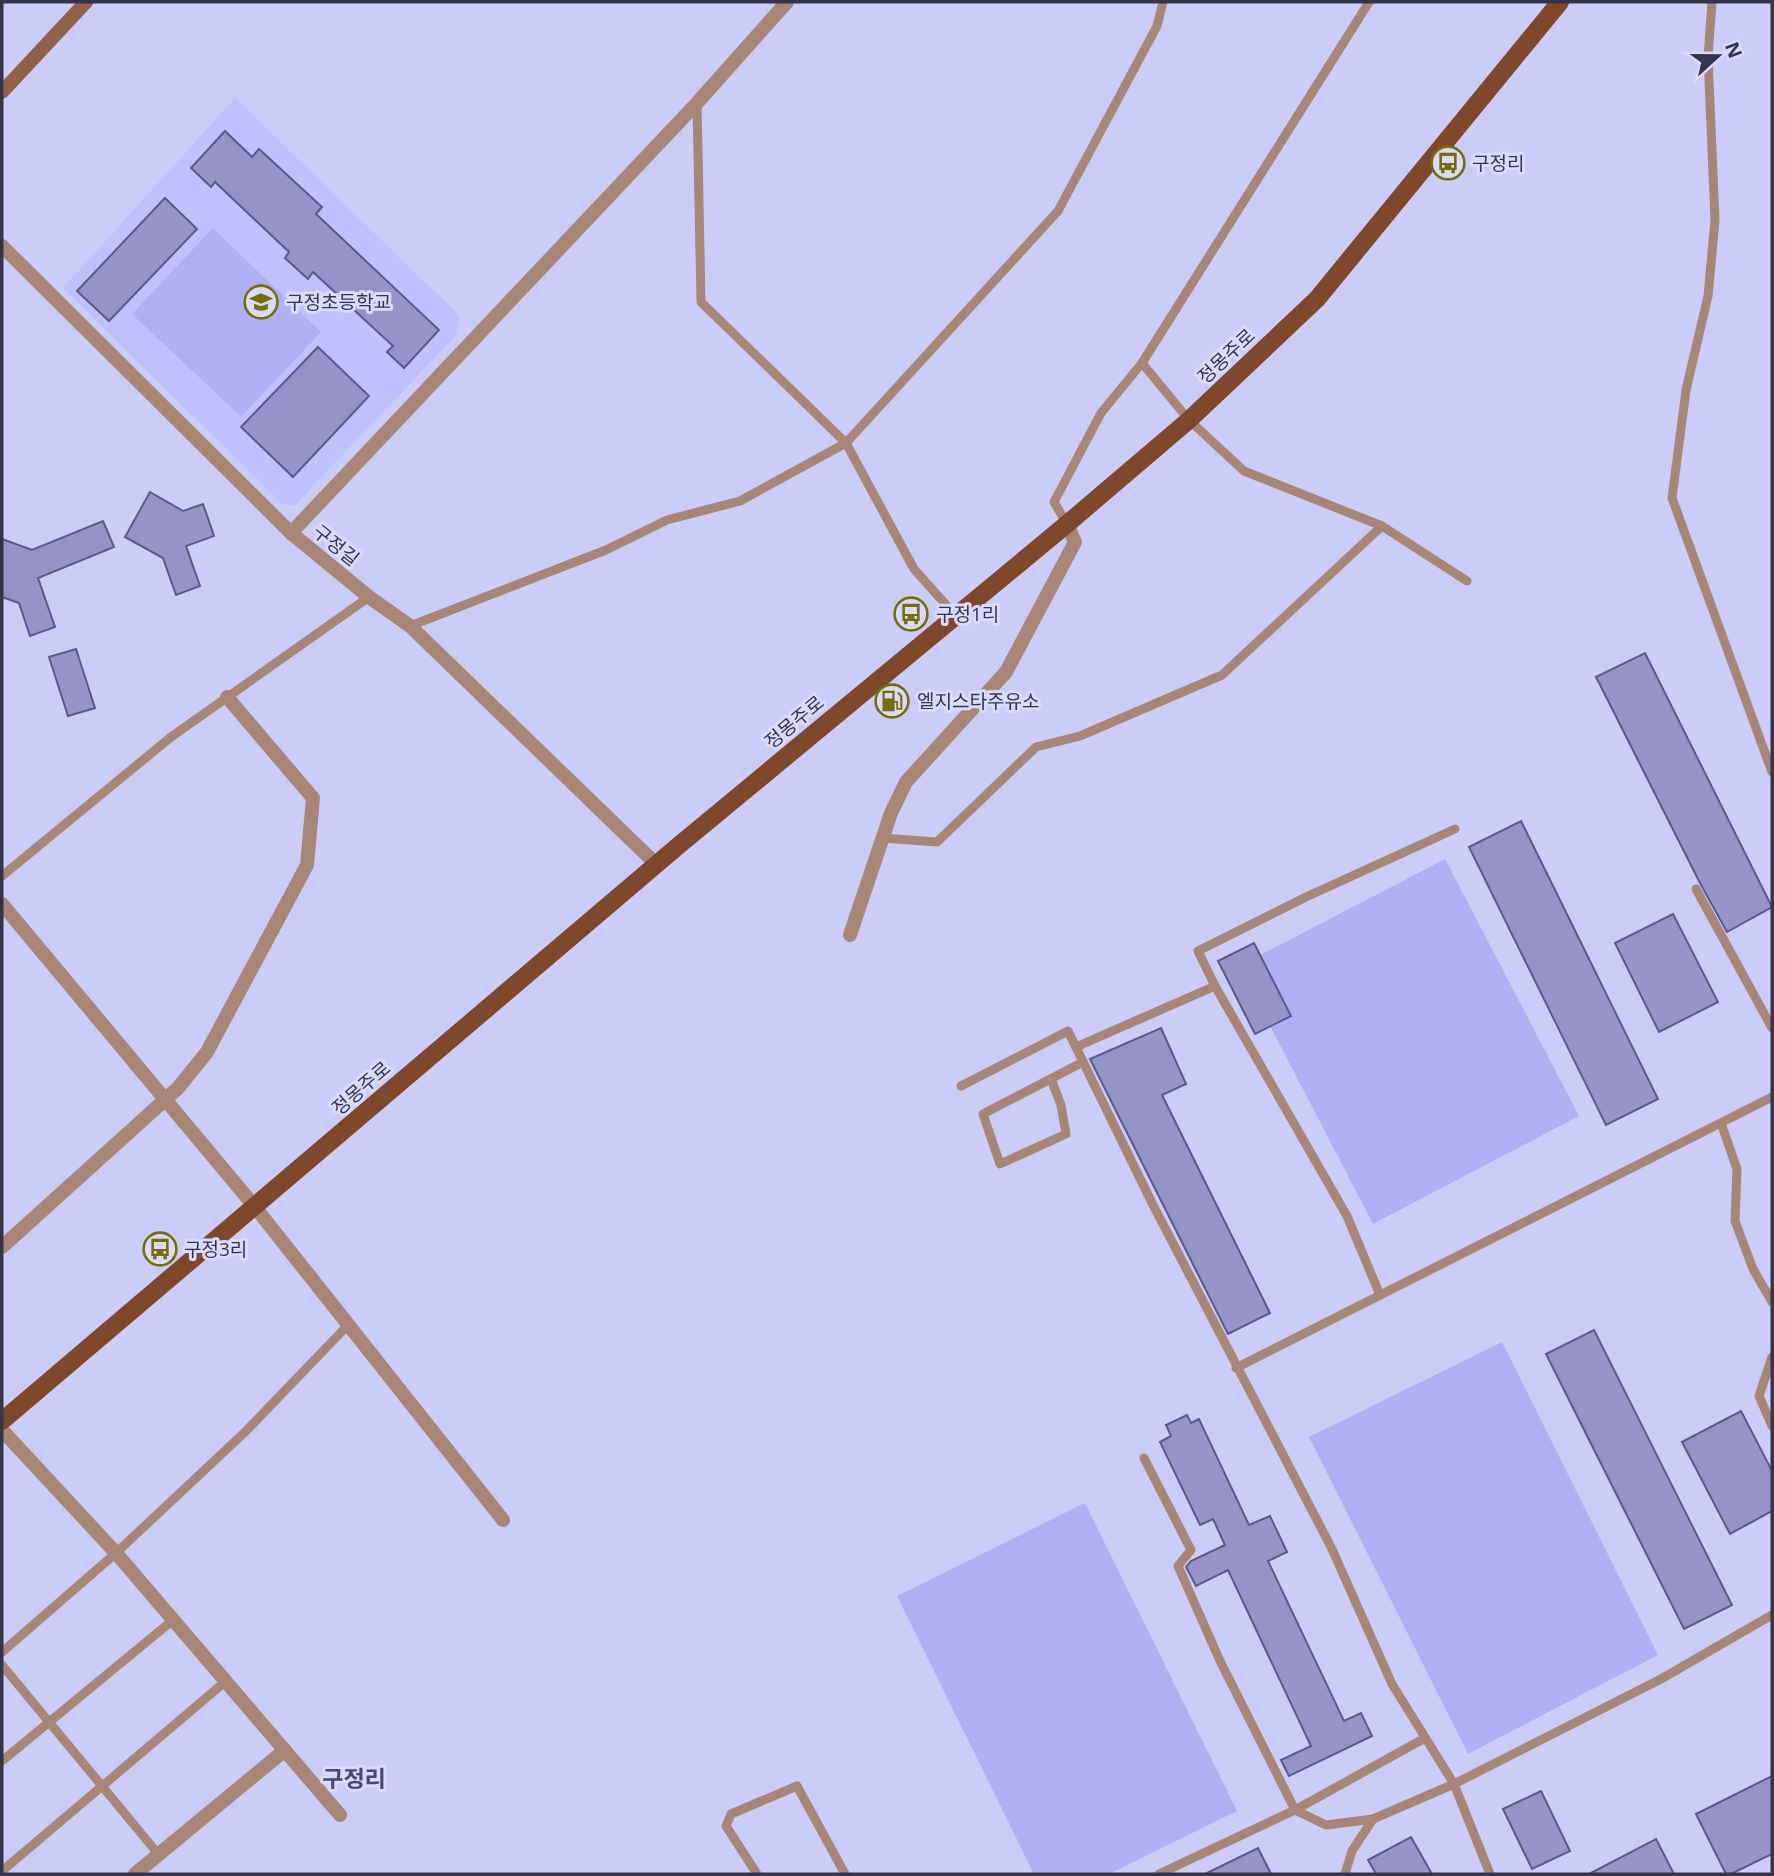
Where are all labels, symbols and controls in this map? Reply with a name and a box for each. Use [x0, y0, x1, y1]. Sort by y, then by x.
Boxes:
north arrow [1683, 21, 1753, 91]
text: N [1719, 38, 1749, 62]
bus stop icon: 구정리 [1429, 144, 1467, 182]
place label: 구정리 [1472, 150, 1524, 176]
school or university icon: 구정초등학교 [242, 283, 280, 321]
place label: 구정초등학교 [286, 289, 391, 315]
street label: 정몽주로 [1192, 323, 1260, 389]
street label: 구정길 [307, 518, 365, 572]
bus stop icon: 구정1리 [892, 595, 930, 633]
place label: 구정1리 [936, 601, 999, 627]
fuel station icon: 엘지스타주유소 [873, 682, 911, 720]
place label: 엘지스타주유소 [917, 688, 1039, 714]
street label: 정몽주로 [759, 690, 829, 754]
street label: 정몽주로 [326, 1055, 396, 1121]
bus stop icon: 구정3리 [141, 1230, 179, 1268]
place label: 구정3리 [184, 1236, 247, 1262]
district label: 구정리 [322, 1762, 386, 1794]

